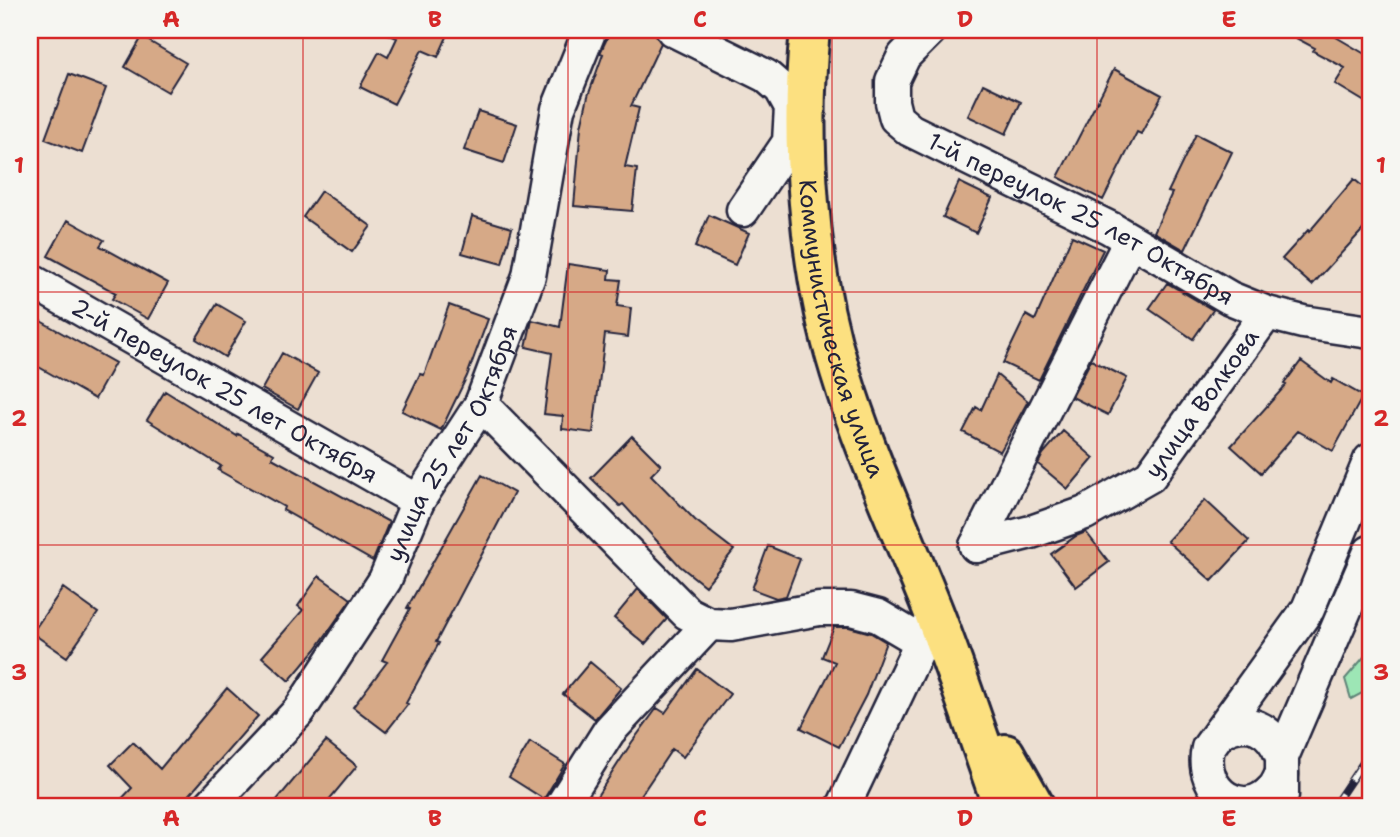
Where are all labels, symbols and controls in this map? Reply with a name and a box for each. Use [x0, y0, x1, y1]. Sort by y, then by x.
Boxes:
text: A [162, 4, 180, 34]
text: B [428, 4, 442, 34]
text: C [693, 4, 707, 34]
text: D [957, 4, 973, 34]
text: E [1221, 4, 1237, 34]
street label: 1-й переулок 25 лет Октября [922, 125, 1240, 313]
text: 1 [14, 150, 24, 180]
text: 1 [1376, 150, 1386, 180]
street label: Коммунистическая улица [791, 178, 893, 482]
street label: 2-й переулок 25 лет Октября [66, 291, 384, 491]
street label: улица 25 лет Октября [378, 321, 525, 567]
street label: улица Волкова [1137, 322, 1267, 485]
text: 2 [11, 403, 27, 433]
text: 2 [1373, 403, 1389, 433]
text: 3 [11, 657, 27, 687]
text: 3 [1373, 657, 1389, 687]
text: A [162, 803, 180, 833]
text: B [428, 803, 442, 833]
text: C [693, 803, 707, 833]
text: D [957, 803, 973, 833]
text: E [1221, 803, 1237, 833]

